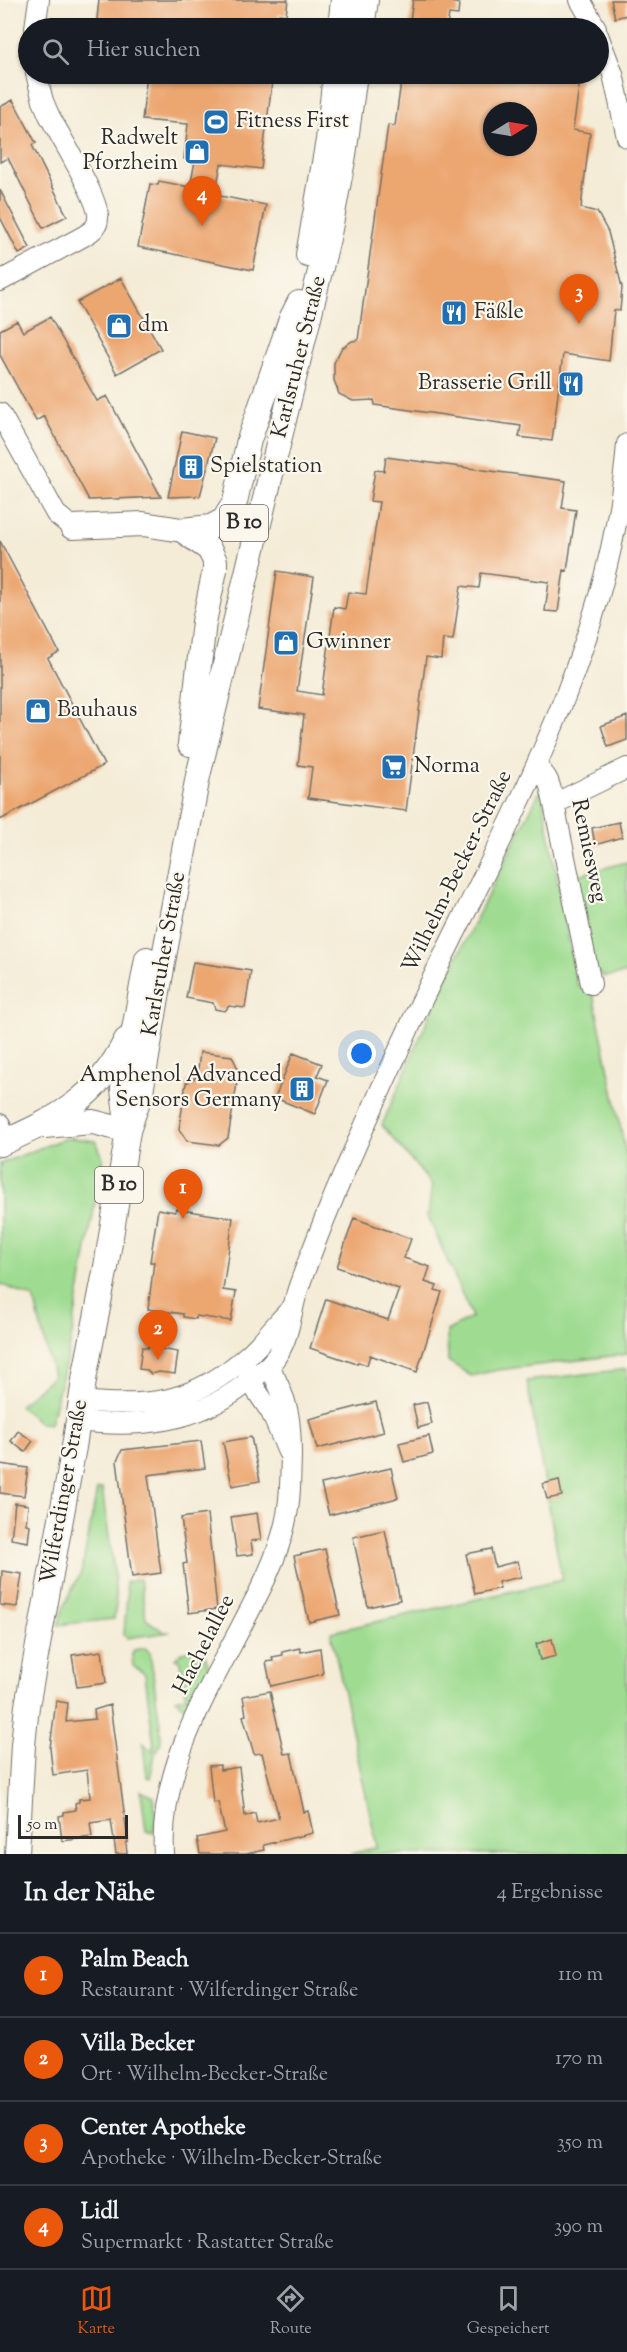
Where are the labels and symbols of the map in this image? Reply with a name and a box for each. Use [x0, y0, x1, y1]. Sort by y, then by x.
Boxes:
north arrow [483, 102, 537, 156]
place label: Fitness First [236, 106, 349, 138]
sports icon: Fitness First [201, 107, 231, 137]
place label: Radwelt Pforzheim [83, 123, 178, 180]
shop icon: Radwelt Pforzheim [182, 137, 212, 167]
pin: 4 [182, 176, 222, 226]
street label: Karlsruher Straße [264, 272, 336, 442]
pin: 3 [560, 274, 598, 324]
place label: Fäßle [474, 297, 524, 329]
restaurant icon: Fäßle [439, 298, 469, 328]
place label: dm [138, 310, 169, 342]
shop icon: dm [104, 311, 134, 341]
place label: Brasserie Grill [418, 368, 552, 400]
restaurant icon: Brasserie Grill [556, 369, 586, 399]
place label: Spielstation [210, 451, 323, 483]
building icon: Spielstation [176, 452, 206, 482]
road number: B 10 [220, 505, 268, 541]
place label: Gwinner [306, 627, 391, 659]
shop icon: Gwinner [271, 628, 301, 658]
place label: Bauhaus [57, 695, 137, 727]
shop icon: Bauhaus [23, 696, 53, 726]
place label: Norma [414, 751, 480, 783]
supermarket icon: Norma [379, 752, 409, 782]
street label: Wilhelm-Becker-Straße [395, 765, 521, 979]
street label: Remiesweg [561, 796, 615, 906]
street label: Karlsruher Straße [135, 869, 195, 1039]
your location [347, 1039, 376, 1068]
place label: Amphenol Advanced Sensors Germany [80, 1060, 282, 1117]
building icon: Amphenol Advanced Sensors Germany [287, 1074, 317, 1104]
road number: B 10 [95, 1167, 143, 1203]
pin: 1 [164, 1170, 202, 1219]
pin: 2 [138, 1310, 178, 1360]
street label: Wilferdinger Straße [33, 1397, 97, 1587]
street label: Hachelallee [166, 1589, 244, 1701]
scale bar [18, 1812, 128, 1840]

